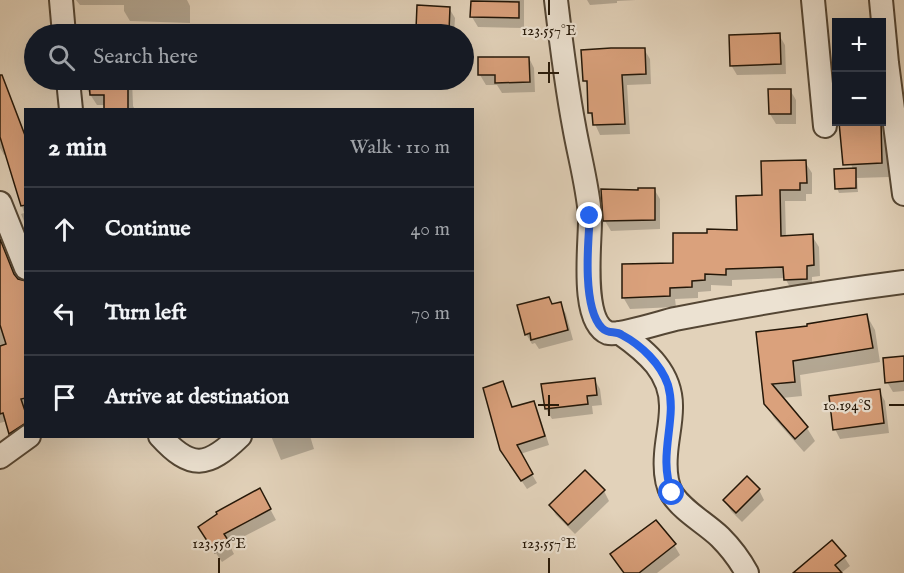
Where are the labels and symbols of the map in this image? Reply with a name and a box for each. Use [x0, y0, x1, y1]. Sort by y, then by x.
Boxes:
text: 123.557°E [522, 21, 576, 40]
route end [576, 202, 602, 228]
text: 10.194°S [823, 396, 871, 415]
route start [658, 479, 684, 505]
text: 123.556°E [192, 534, 246, 553]
text: 123.557°E [522, 534, 576, 553]

